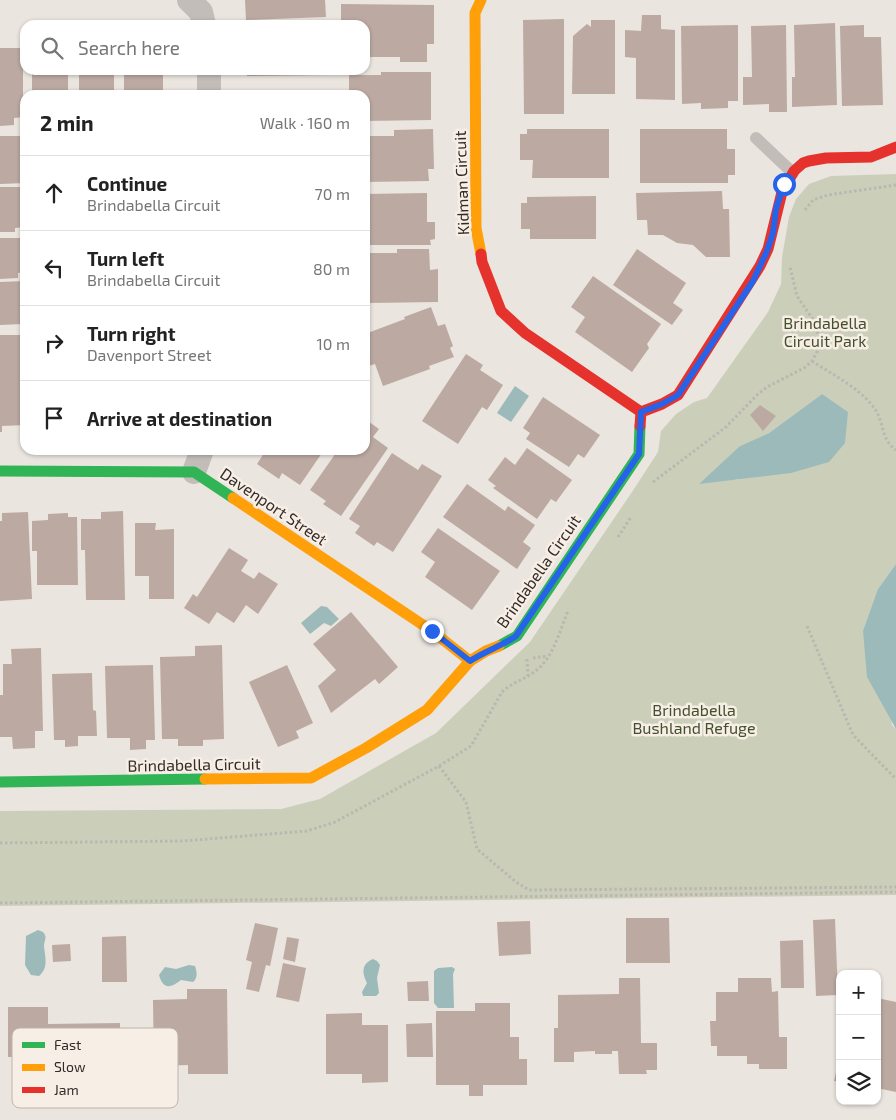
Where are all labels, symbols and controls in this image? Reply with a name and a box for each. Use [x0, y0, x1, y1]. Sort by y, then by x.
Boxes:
search box [20, 20, 370, 75]
icon: search [38, 34, 66, 62]
text: Search here [78, 36, 180, 59]
text: 2 min [40, 110, 94, 135]
text: Walk · 160 m [260, 113, 350, 132]
street label: Kidman Circuit [450, 130, 472, 236]
text: Continue [87, 172, 167, 195]
route start [773, 173, 796, 196]
icon: ahead [40, 179, 68, 207]
text: 70 m [315, 184, 350, 203]
text: Brindabella Circuit [87, 195, 220, 214]
text: Turn left [87, 247, 164, 270]
icon: left [40, 254, 68, 282]
text: 80 m [313, 259, 350, 278]
text: Brindabella Circuit [87, 270, 220, 289]
park label: Brindabella Circuit Park [783, 313, 867, 350]
text: Turn right [87, 322, 175, 345]
icon: right [40, 329, 68, 357]
text: 10 m [316, 334, 350, 353]
text: Davenport Street [87, 345, 212, 364]
icon: arrive [40, 404, 68, 432]
text: Arrive at destination [87, 407, 272, 430]
street label: Davenport Street [217, 463, 331, 549]
street label: Brindabella Circuit [492, 511, 584, 631]
route end [421, 620, 444, 643]
park label: Brindabella Bushland Refuge [632, 700, 756, 737]
street label: Brindabella Circuit [127, 753, 261, 775]
map controls [836, 970, 881, 1105]
button: + [836, 970, 881, 1015]
button: − [836, 1015, 881, 1060]
legend [12, 1028, 178, 1108]
text: Fast [54, 1036, 81, 1053]
text: Slow [54, 1058, 86, 1075]
button: layers [836, 1060, 881, 1105]
text: Jam [54, 1081, 79, 1098]

